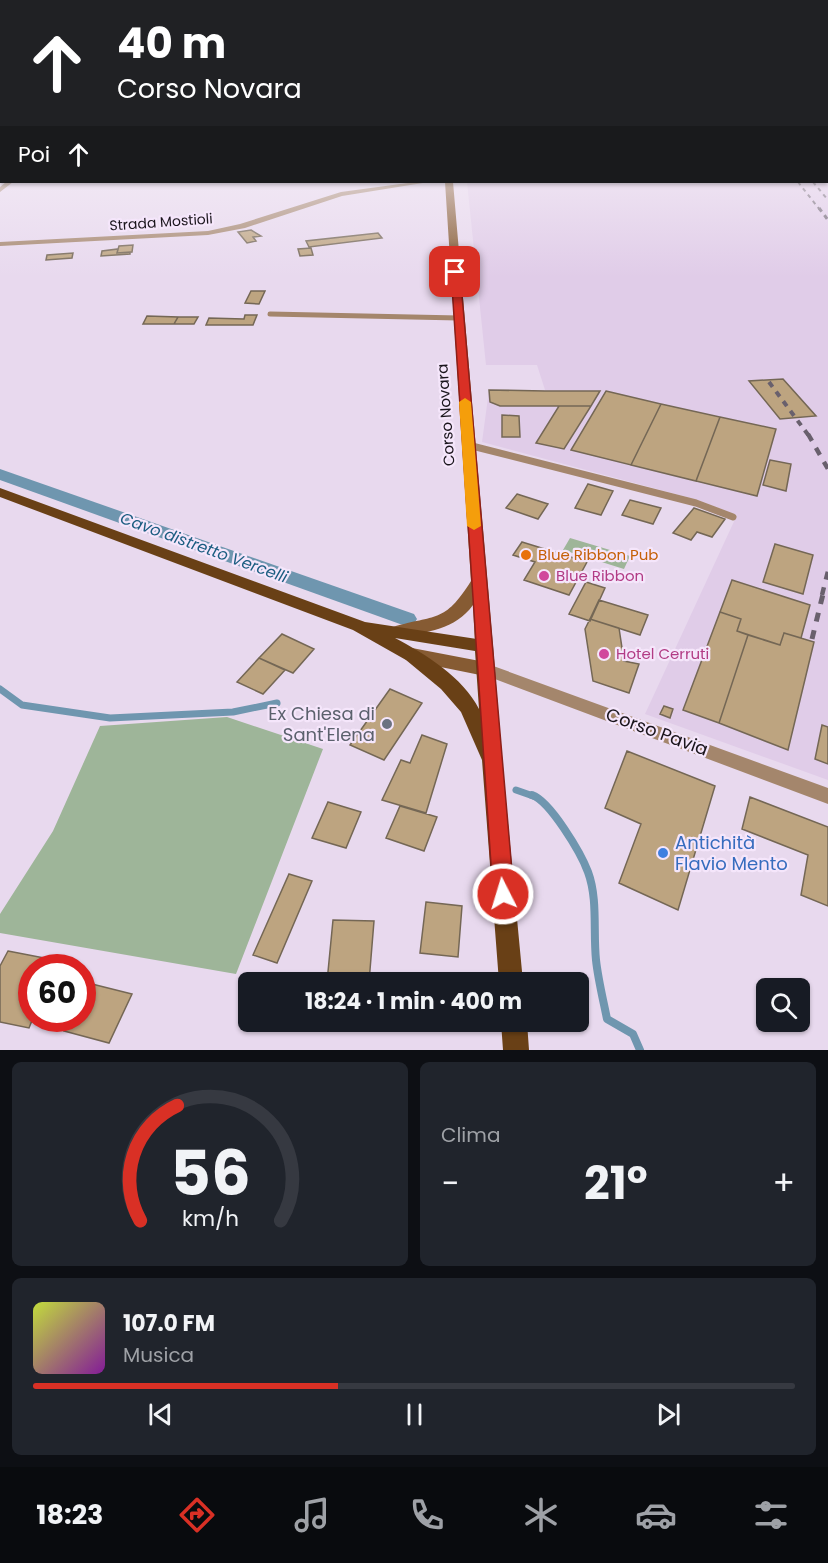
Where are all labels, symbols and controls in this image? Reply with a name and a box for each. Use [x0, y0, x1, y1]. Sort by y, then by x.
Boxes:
text: 40 m [117, 14, 226, 73]
icon: ahead [18, 24, 96, 102]
text: Corso Novara [117, 70, 302, 107]
icon: ahead [62, 138, 95, 171]
text: Poi [18, 139, 50, 170]
street label: Strada Mostioli [109, 208, 213, 236]
pin [429, 246, 480, 297]
icon: arrive [438, 255, 471, 288]
street label: Corso Novara [431, 363, 460, 467]
water label: Cavo distretto Vercelli [117, 506, 292, 589]
place label: Blue Ribbon Pub [538, 544, 659, 565]
marker: Blue Ribbon Pub [519, 548, 533, 562]
place label: Blue Ribbon [556, 565, 644, 586]
marker: Blue Ribbon [537, 569, 551, 583]
place label: Hotel Cerruti [616, 643, 709, 664]
marker: Hotel Cerruti [597, 647, 611, 661]
place label: Ex Chiesa di Sant'Elena [268, 701, 375, 747]
street label: Corso Pavia [603, 701, 712, 762]
marker: Ex Chiesa di Sant'Elena [380, 717, 394, 731]
place label: Antichità Flavio Mento [675, 830, 788, 876]
marker: Antichità Flavio Mento [656, 846, 670, 860]
position arrow [471, 862, 535, 926]
speed limit sign: 60 [18, 954, 96, 1032]
map controls [756, 978, 810, 1032]
button: search [756, 978, 810, 1032]
text: 18:24 · 1 min · 400 m [305, 986, 522, 1017]
text: Clima [441, 1121, 500, 1149]
text: 56 [170, 1129, 250, 1217]
text: 21° [584, 1152, 648, 1215]
text: − [441, 1160, 459, 1207]
text: + [772, 1160, 795, 1207]
text: km/h [181, 1203, 239, 1234]
text: 107.0 FM [123, 1308, 215, 1339]
text: Musica [123, 1341, 194, 1369]
icon: previous [144, 1398, 177, 1431]
icon: pause [398, 1398, 431, 1431]
icon: next [652, 1398, 685, 1431]
icon: directions [176, 1494, 218, 1536]
icon: music [291, 1494, 333, 1536]
icon: phone [406, 1494, 448, 1536]
icon: climate [520, 1494, 562, 1536]
icon: car [635, 1494, 677, 1536]
icon: filters [750, 1494, 792, 1536]
text: 18:23 [36, 1496, 103, 1533]

